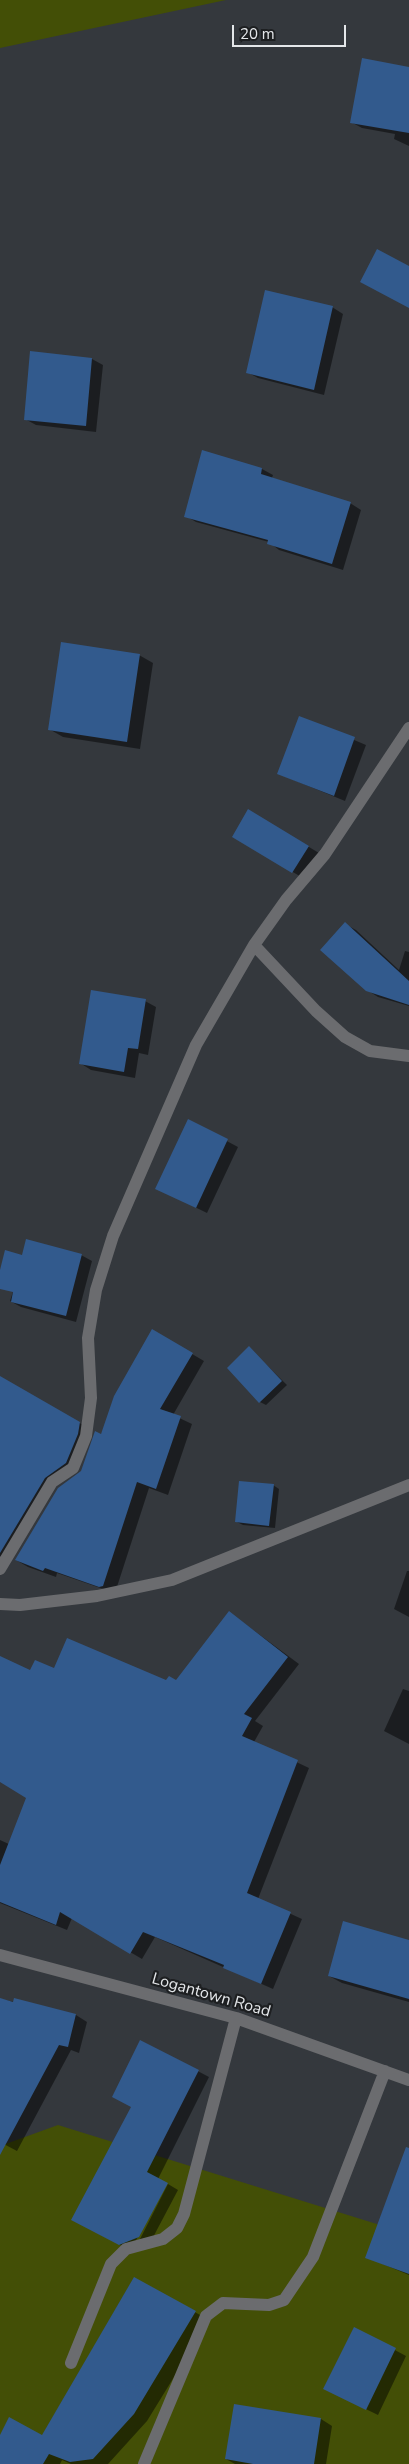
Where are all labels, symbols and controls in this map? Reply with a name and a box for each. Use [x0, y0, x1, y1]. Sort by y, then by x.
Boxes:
scale bar [234, 15, 348, 47]
text: 20 m [240, 24, 275, 44]
street label: Logantown Road [149, 1970, 273, 2022]

